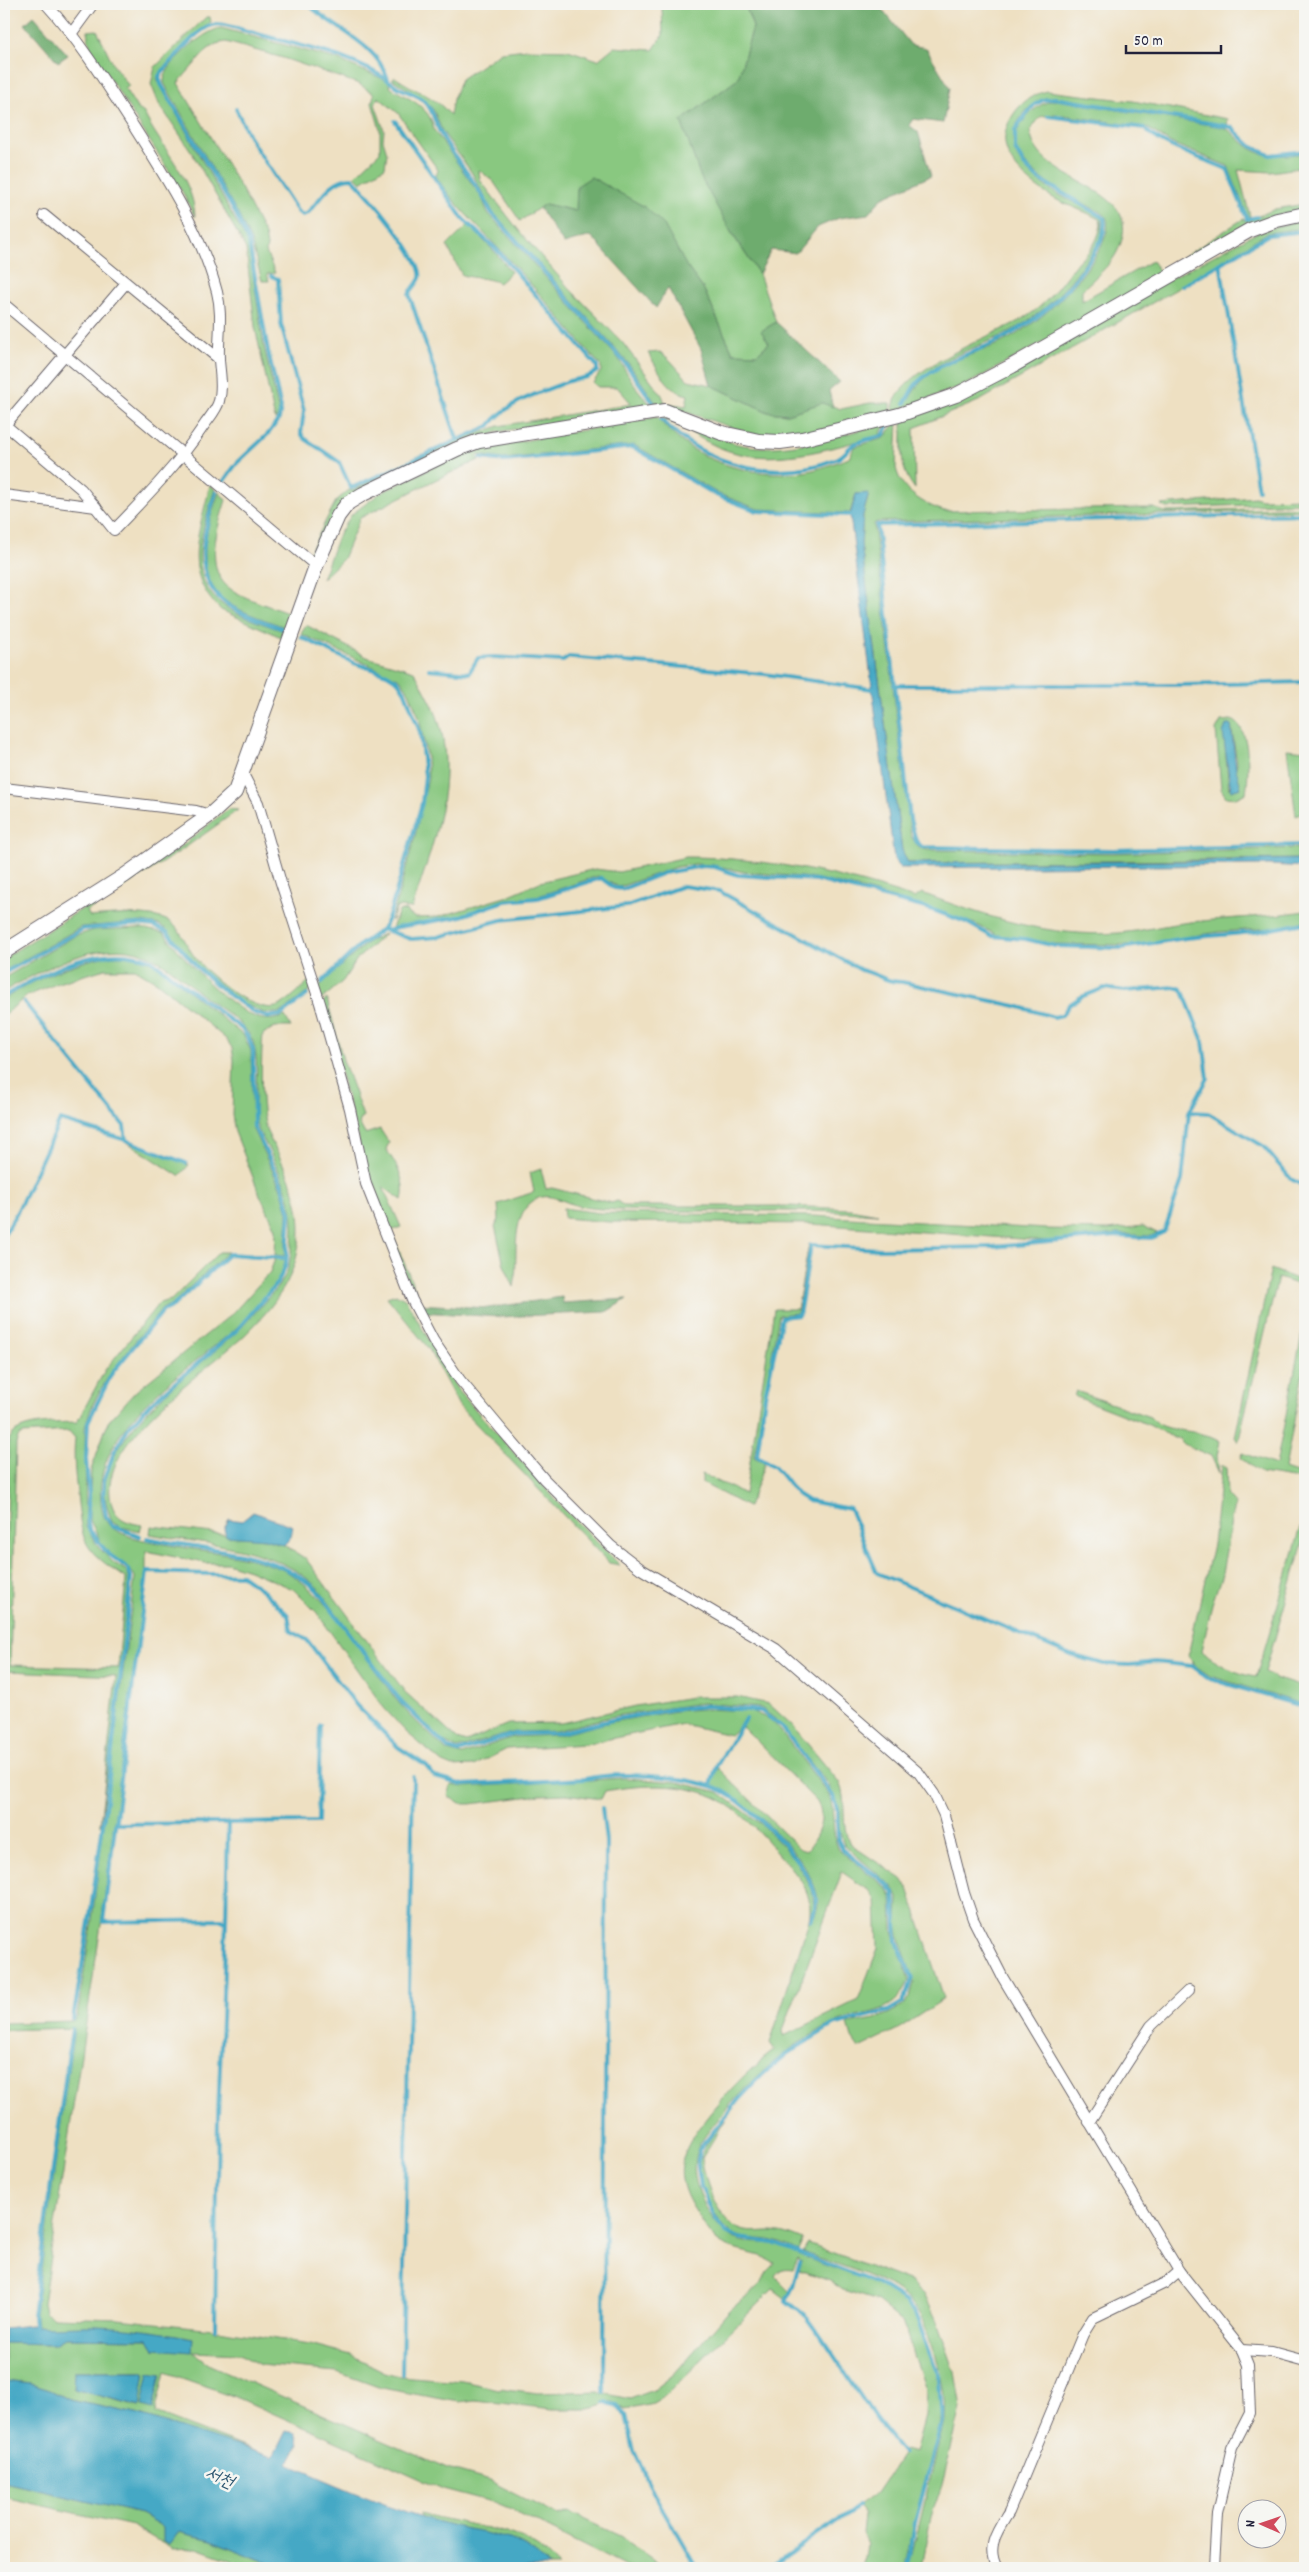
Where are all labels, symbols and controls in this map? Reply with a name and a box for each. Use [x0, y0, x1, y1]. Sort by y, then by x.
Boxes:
scale bar [1126, 22, 1222, 54]
text: 50 m [1134, 31, 1163, 53]
water label: 서천 [201, 2462, 239, 2497]
north arrow [1236, 2500, 1286, 2550]
text: N [1241, 2520, 1261, 2527]

